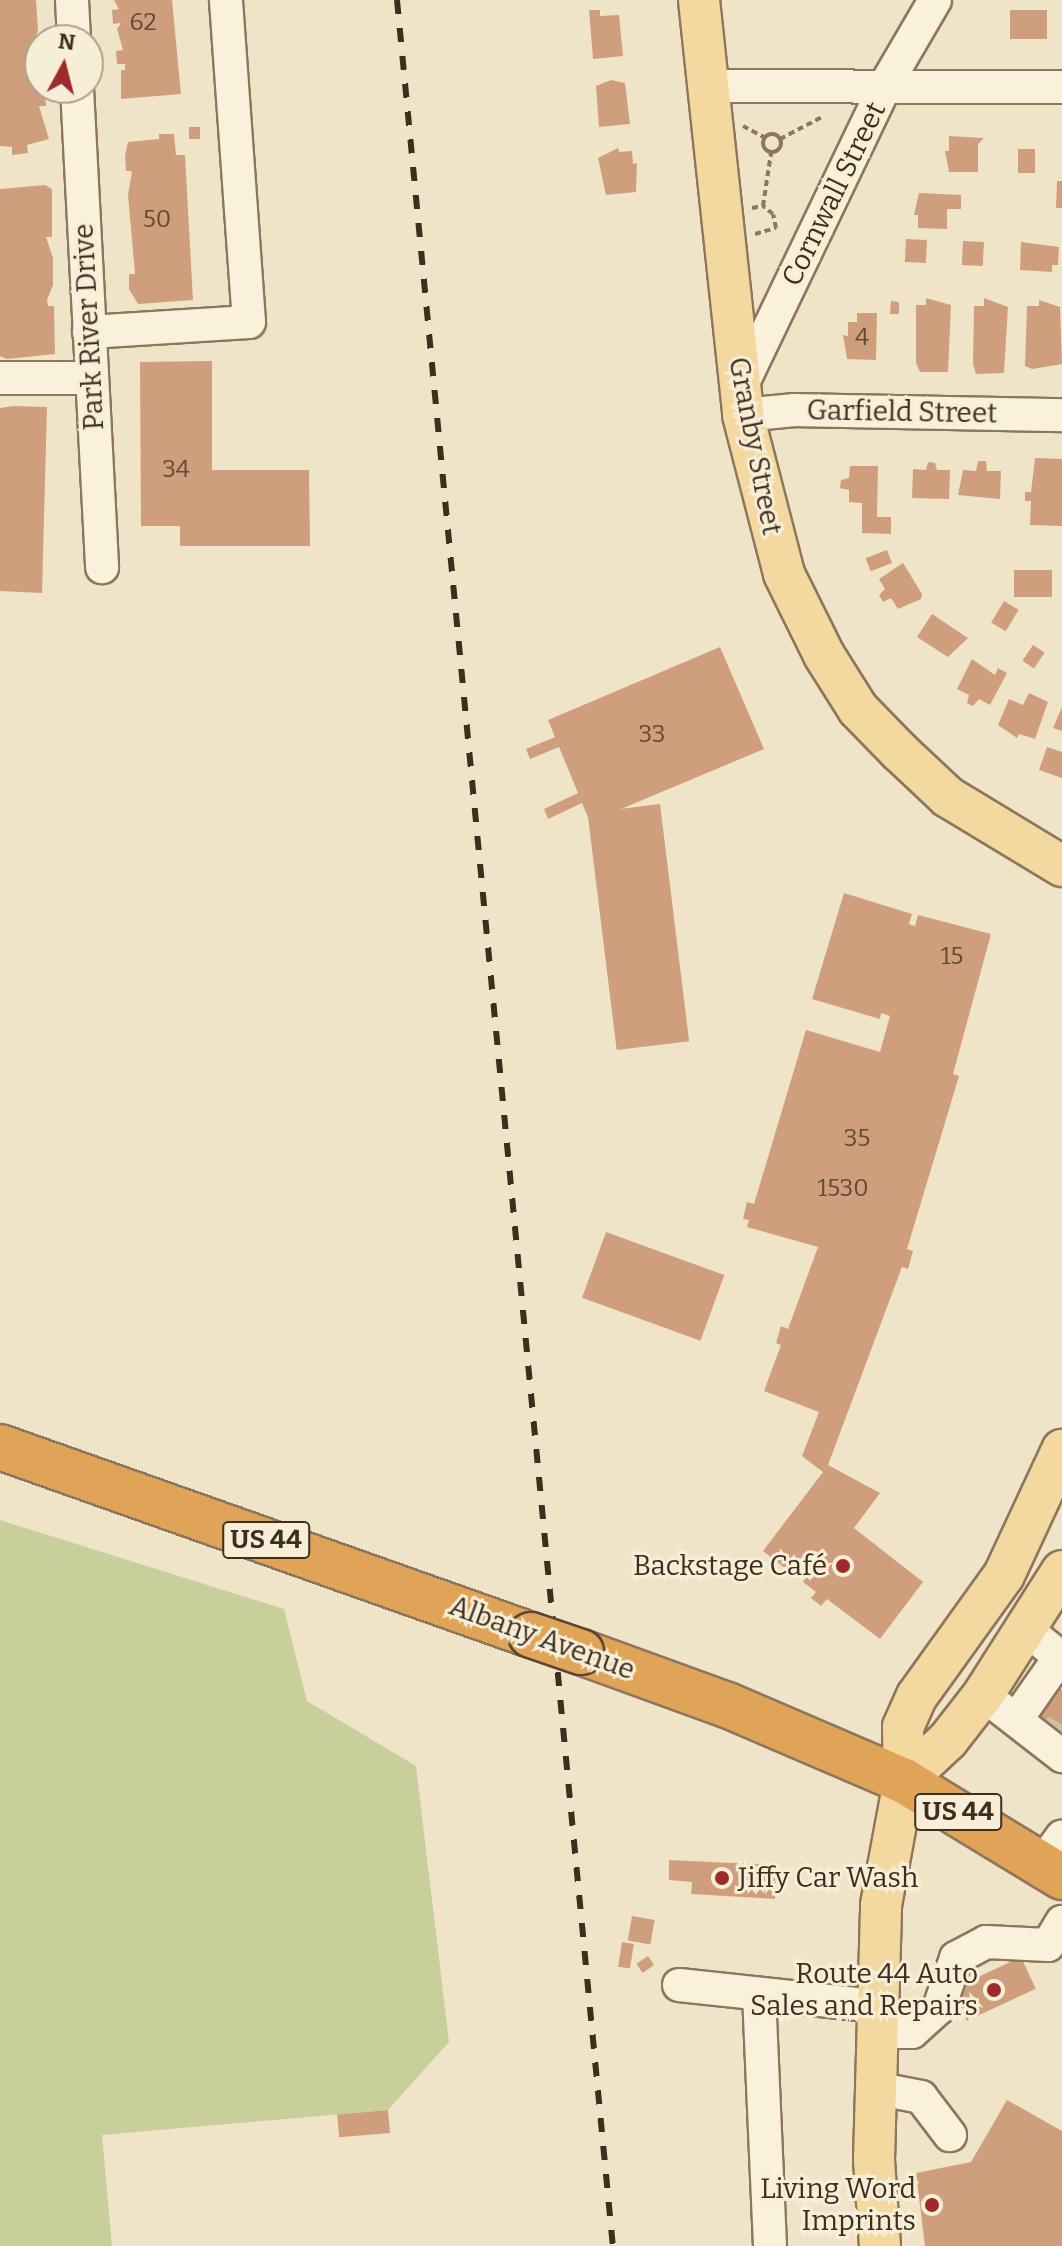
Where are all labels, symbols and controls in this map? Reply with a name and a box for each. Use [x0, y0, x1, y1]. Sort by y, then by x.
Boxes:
house number: 62 [130, 9, 156, 37]
north arrow [24, 24, 104, 104]
text: N [57, 27, 77, 56]
street label: Cornwall Street [775, 97, 893, 291]
house number: 50 [143, 206, 171, 234]
street label: Park River Drive [67, 223, 111, 431]
house number: 4 [855, 324, 869, 352]
street label: Granby Street [721, 354, 789, 538]
street label: Garfield Street [806, 394, 998, 430]
house number: 34 [162, 456, 190, 484]
house number: 33 [639, 721, 665, 749]
house number: 15 [941, 943, 963, 971]
house number: 35 [844, 1125, 870, 1153]
house number: 1530 [817, 1175, 869, 1203]
road number: US 44 [222, 1518, 310, 1562]
place label: Backstage Café [633, 1549, 827, 1583]
marker: Backstage Café [834, 1557, 852, 1575]
street label: Albany Avenue [445, 1589, 639, 1687]
road number: US 44 [914, 1790, 1002, 1834]
place label: Jiffy Car Wash [738, 1861, 918, 1895]
marker: Jiffy Car Wash [713, 1869, 731, 1887]
place label: Route 44 Auto Sales and Repairs [750, 1957, 978, 2023]
marker: Route 44 Auto Sales and Repairs [985, 1981, 1003, 1999]
place label: Living Word Imprints [760, 2172, 916, 2238]
marker: Living Word Imprints [923, 2196, 941, 2214]

